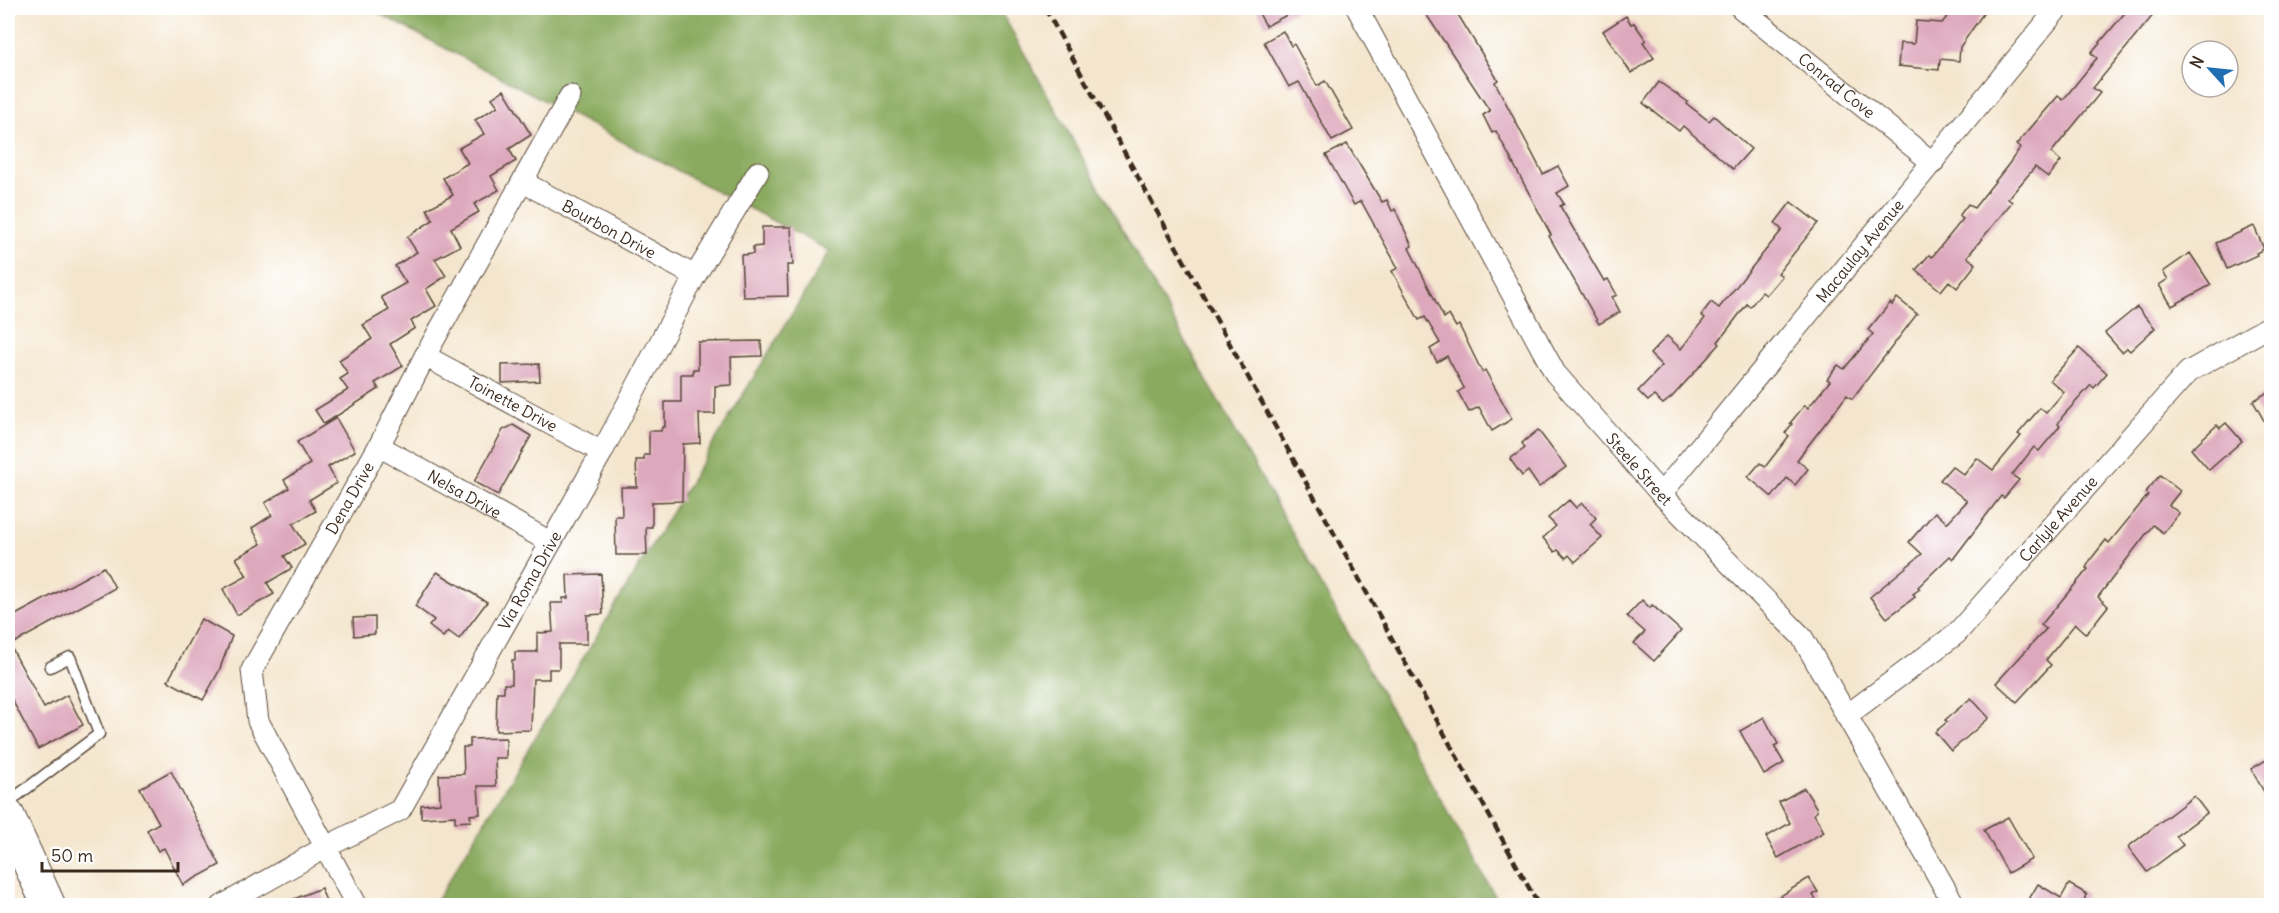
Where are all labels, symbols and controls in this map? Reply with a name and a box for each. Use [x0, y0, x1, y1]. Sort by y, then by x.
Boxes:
north arrow [2180, 39, 2240, 99]
street label: Conrad Cove [1794, 48, 1879, 122]
text: N [2185, 53, 2208, 72]
street label: Bourbon Drive [558, 195, 659, 263]
street label: Macaulay Avenue [1812, 195, 1908, 307]
street label: Toinette Drive [465, 371, 561, 436]
street label: Steele Street [1602, 429, 1677, 510]
street label: Dena Drive [321, 458, 378, 538]
street label: Nelsa Drive [424, 465, 505, 523]
street label: Carlyle Avenue [2015, 472, 2101, 566]
street label: Via Roma Drive [494, 527, 565, 633]
scale bar [42, 835, 178, 873]
text: 50 m [51, 844, 93, 867]

